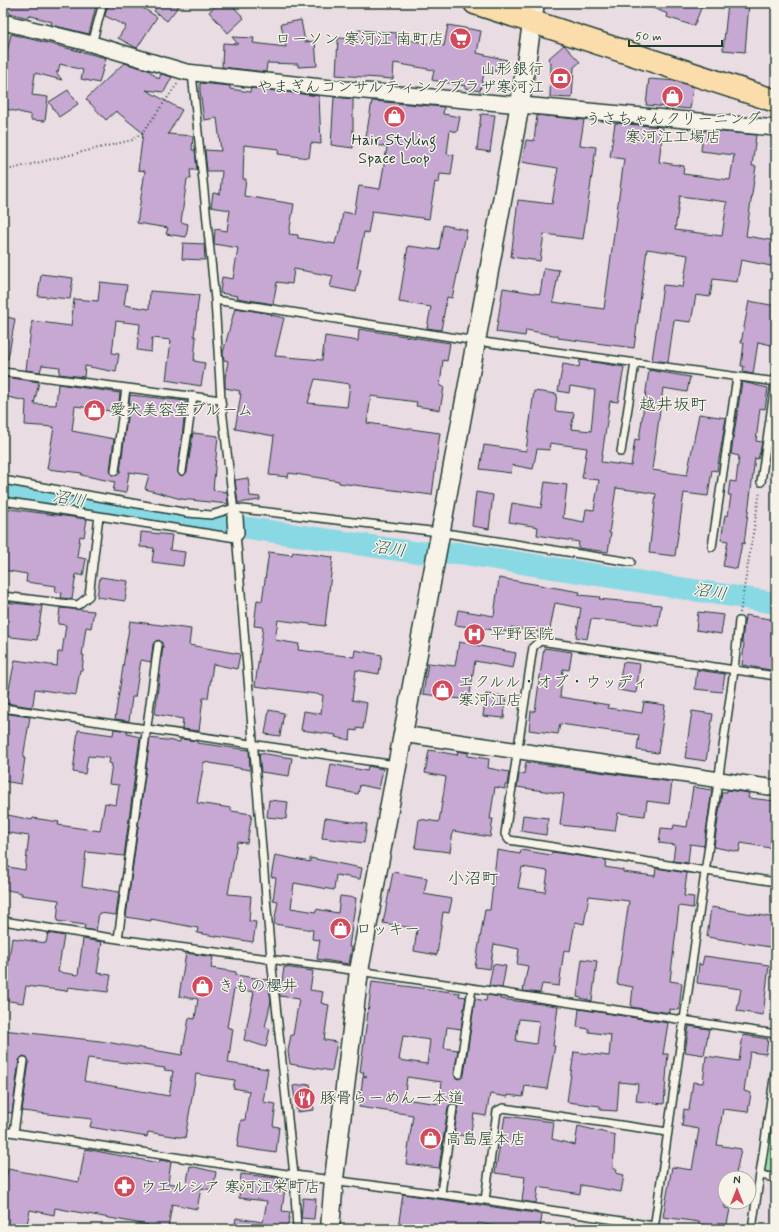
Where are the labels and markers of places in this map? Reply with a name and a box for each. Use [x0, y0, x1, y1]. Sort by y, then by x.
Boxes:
supermarket icon: ローソン 寒河江 南町店 [447, 26, 473, 52]
place label: ローソン 寒河江 南町店 [275, 29, 444, 50]
place label: 山形銀行 やまぎんコンサルティングプラザ寒河江 [257, 59, 544, 98]
bank icon: 山形銀行 やまぎんコンサルティングプラザ寒河江 [547, 65, 573, 91]
shop icon: うさちゃんクリーニング 寒河江工場店 [660, 83, 686, 109]
shop icon: Hair Styling Space Loop [381, 103, 407, 129]
place label: うさちゃんクリーニング 寒河江工場店 [585, 109, 761, 148]
place label: Hair Styling Space Loop [351, 130, 437, 169]
shop icon: 愛犬美容室ブルーム [82, 397, 108, 423]
place label: 愛犬美容室ブルーム [110, 400, 253, 421]
hospital icon: 平野医院 [462, 621, 488, 647]
place label: 平野医院 [490, 624, 554, 645]
place label: エクルル・オブ・ウッディ 寒河江店 [458, 672, 649, 711]
shop icon: エクルル・オブ・ウッディ 寒河江店 [430, 678, 456, 704]
shop icon: ロッキー [327, 916, 353, 942]
place label: ロッキー [356, 919, 420, 940]
shop icon: きもの櫻井 [190, 973, 216, 999]
place label: きもの櫻井 [218, 976, 298, 997]
restaurant icon: 豚骨らーめん一本道 [291, 1085, 317, 1111]
place label: 豚骨らーめん一本道 [320, 1088, 464, 1109]
shop icon: 高島屋本店 [417, 1126, 443, 1152]
place label: 高島屋本店 [446, 1129, 526, 1150]
pharmacy icon: ウエルシア 寒河江栄町店 [111, 1174, 137, 1200]
place label: ウエルシア 寒河江栄町店 [140, 1177, 320, 1198]

